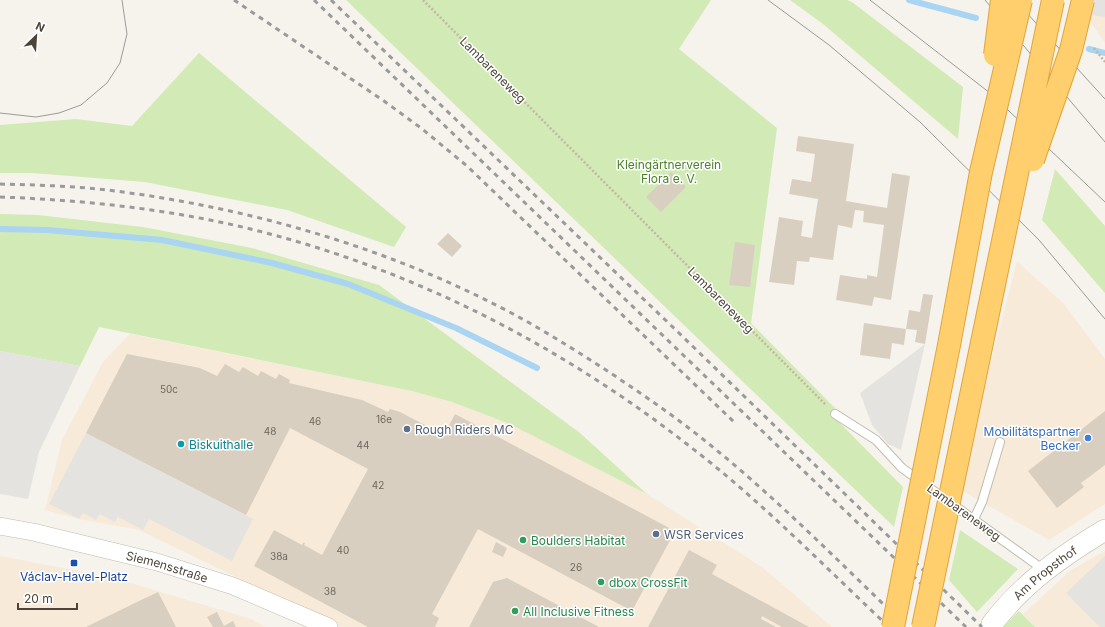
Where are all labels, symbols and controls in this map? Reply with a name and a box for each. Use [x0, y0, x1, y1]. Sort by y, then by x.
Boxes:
north arrow [16, 16, 56, 56]
text: N [33, 19, 47, 35]
street label: Lambareneweg [457, 34, 529, 106]
park label: Kleingärtnerverein Flora e. V. [617, 157, 721, 186]
street label: Lambareneweg [685, 264, 757, 336]
house number: 50c [160, 383, 178, 395]
house number: 16e [376, 413, 392, 425]
house number: 46 [309, 415, 321, 427]
place label: Rough Riders MC [415, 422, 514, 437]
marker: Rough Riders MC [402, 424, 412, 434]
place label: Mobilitätspartner Becker [984, 424, 1080, 453]
house number: 48 [264, 425, 276, 437]
marker: Mobilitätspartner Becker [1083, 433, 1093, 443]
place label: Biskuithalle [189, 437, 253, 452]
marker: Biskuithalle [176, 439, 186, 449]
house number: 44 [357, 439, 369, 451]
house number: 42 [372, 479, 384, 491]
street label: Lambareneweg [924, 480, 1004, 544]
place label: WSR Services [664, 527, 744, 542]
marker: WSR Services [651, 529, 661, 539]
place label: Boulders Habitat [531, 533, 625, 548]
marker: Boulders Habitat [518, 535, 528, 545]
street label: Am Propsthof [1010, 542, 1080, 603]
house number: 40 [337, 544, 349, 556]
street label: Siemensstraße [125, 547, 210, 585]
house number: 38a [270, 550, 288, 562]
marker: Václav-Havel-Platz [69, 558, 79, 568]
house number: 26 [570, 561, 582, 573]
place label: Václav-Havel-Platz [20, 569, 128, 584]
place label: dbox CrossFit [609, 575, 687, 590]
marker: dbox CrossFit [596, 577, 606, 587]
scale bar [18, 585, 77, 611]
house number: 38 [324, 585, 336, 597]
text: 20 m [24, 591, 53, 606]
place label: All Inclusive Fitness [523, 604, 634, 619]
marker: All Inclusive Fitness [510, 606, 520, 616]

